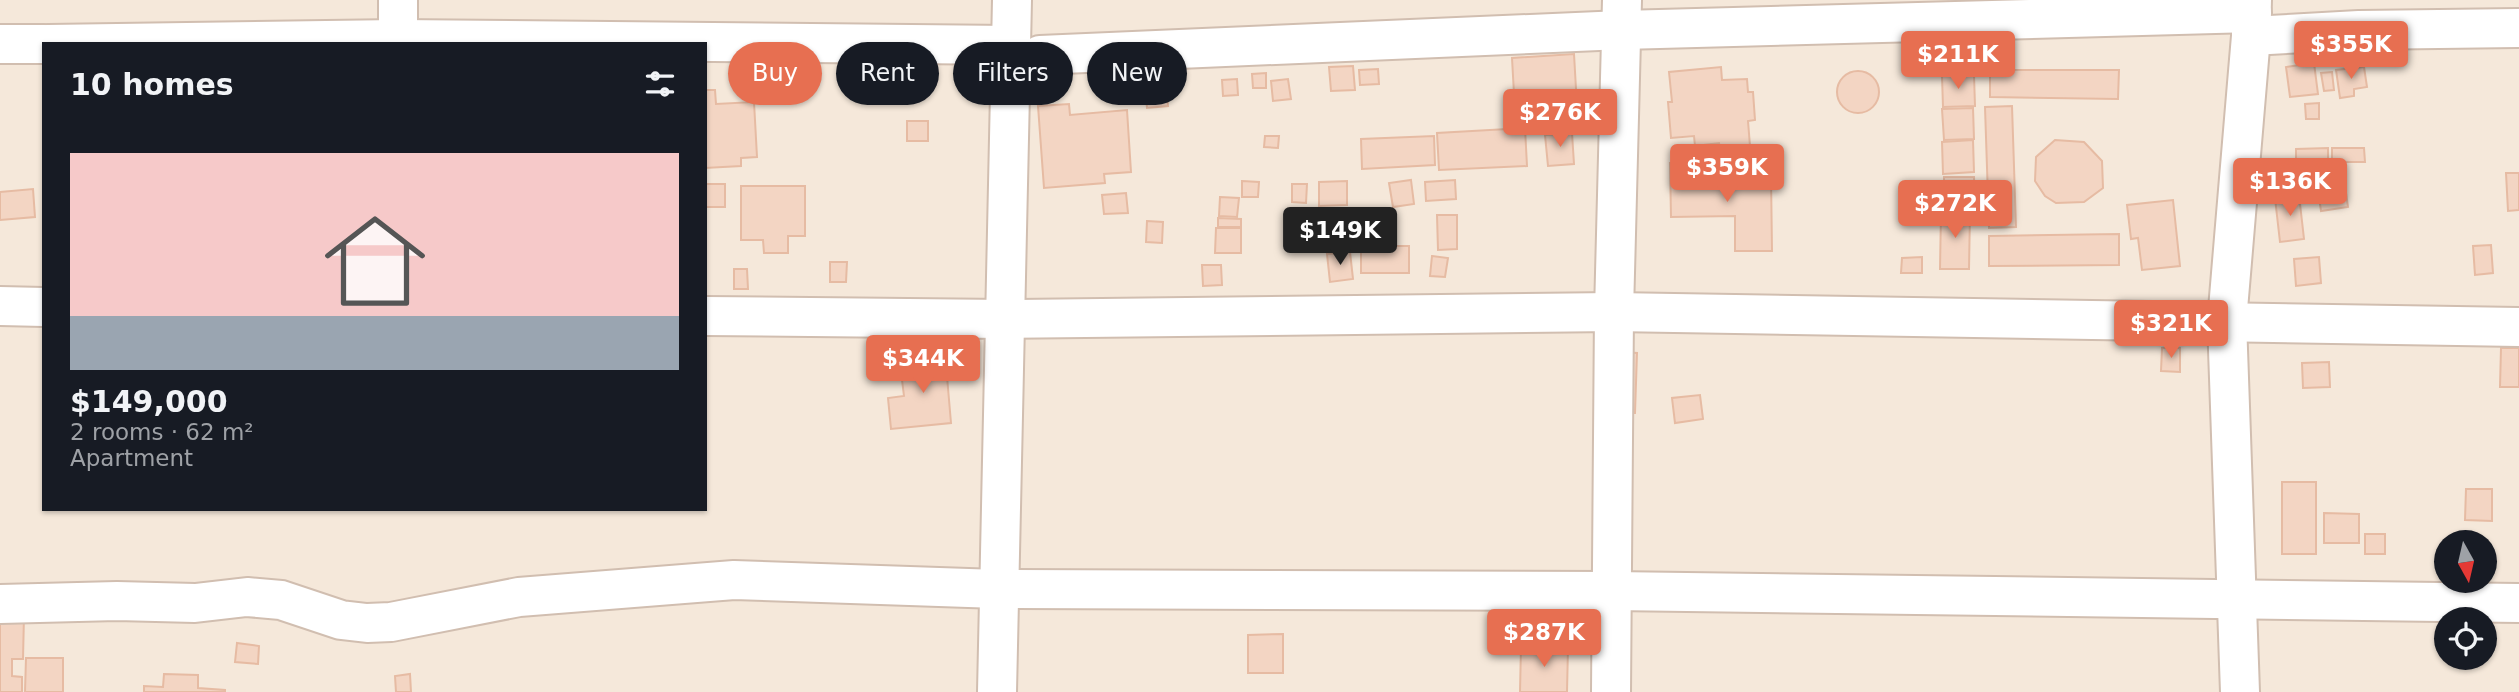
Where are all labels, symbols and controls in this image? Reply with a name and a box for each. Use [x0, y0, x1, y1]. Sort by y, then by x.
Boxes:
pin: $355K [2302, 22, 2400, 81]
text: $355K [2310, 31, 2392, 57]
pin: $211K [1909, 32, 2007, 91]
text: $211K [1917, 41, 1999, 67]
chip: Buy [728, 42, 822, 105]
chip: Rent [836, 42, 939, 105]
chip: Filters [953, 42, 1073, 105]
chip: New [1087, 42, 1187, 105]
icon: filters [641, 65, 679, 103]
text: 10 homes [70, 67, 234, 102]
pin: $276K [1511, 90, 1609, 149]
text: $276K [1519, 99, 1601, 125]
pin: $359K [1678, 144, 1776, 204]
text: $359K [1686, 154, 1768, 180]
pin: $136K [2241, 158, 2339, 218]
text: $136K [2249, 168, 2331, 194]
pin: $272K [1906, 180, 2004, 240]
text: $272K [1914, 190, 1996, 216]
icon: home [312, 198, 438, 324]
pin: $149K [1291, 208, 1389, 267]
text: $149K [1299, 217, 1381, 243]
pin: $321K [2122, 300, 2220, 360]
text: $321K [2130, 310, 2212, 336]
pin: $344K [874, 336, 972, 395]
text: $344K [882, 345, 964, 371]
text: $149,000 [70, 384, 228, 419]
text: 2 rooms · 62 m² [70, 419, 254, 445]
text: Apartment [70, 445, 193, 471]
north arrow [2434, 530, 2497, 593]
map controls [2434, 530, 2497, 670]
button: locate [2434, 607, 2497, 670]
pin: $287K [1495, 610, 1593, 669]
text: $287K [1503, 619, 1585, 645]

